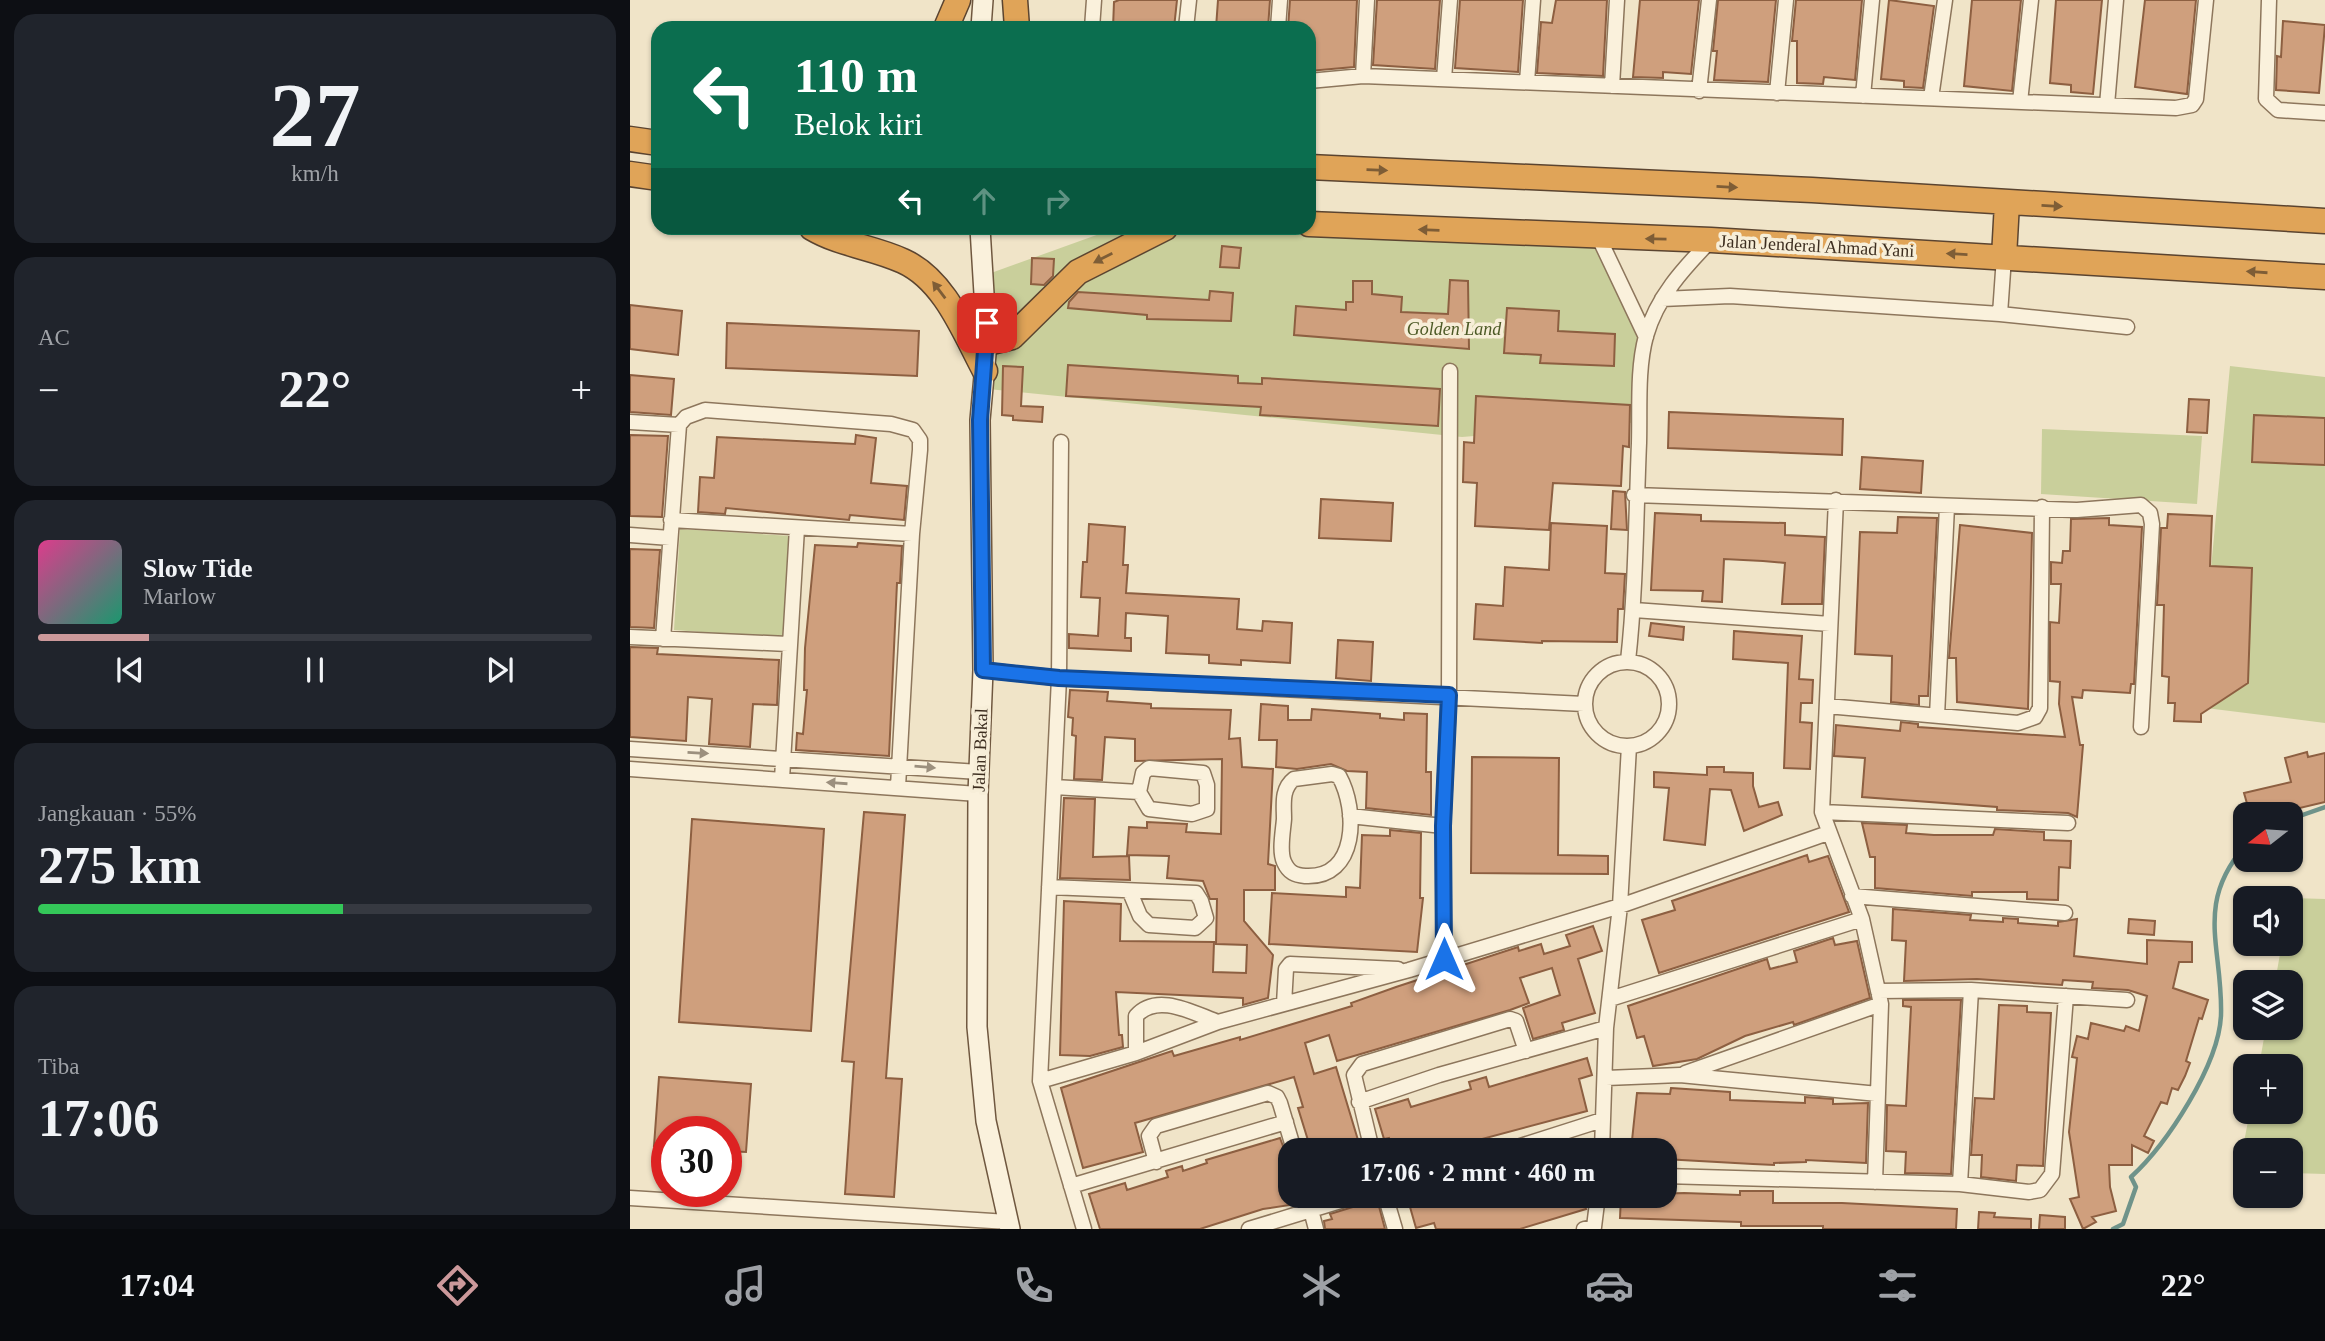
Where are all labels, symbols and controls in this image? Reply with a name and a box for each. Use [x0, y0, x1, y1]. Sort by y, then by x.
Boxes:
text: 110 m [794, 48, 918, 103]
icon: left [679, 49, 770, 140]
text: 27 [270, 65, 361, 166]
text: Belok kiri [794, 106, 923, 142]
text: km/h [291, 161, 339, 186]
one-way arrow [1366, 164, 1388, 175]
one-way arrow [1716, 181, 1738, 192]
icon: left [892, 182, 930, 220]
icon: ahead [965, 182, 1003, 220]
icon: right [1038, 182, 1076, 220]
one-way arrow [2041, 200, 2063, 211]
one-way arrow [1417, 225, 1439, 236]
street label: Jalan Jenderal Ahmad Yani [1719, 231, 1915, 261]
one-way arrow [1645, 233, 1667, 245]
one-way arrow [1945, 248, 1967, 259]
one-way arrow [1093, 252, 1113, 263]
one-way arrow [2246, 266, 2268, 277]
one-way arrow [931, 282, 946, 300]
pin [957, 293, 1017, 353]
icon: arrive [968, 304, 1006, 342]
park label: Golden Land [1407, 319, 1502, 339]
text: AC [38, 325, 70, 350]
text: 22° [279, 361, 351, 418]
text: − [38, 369, 59, 411]
text: + [571, 369, 592, 411]
text: Slow Tide [143, 554, 253, 583]
text: Marlow [143, 584, 216, 609]
icon: previous [111, 651, 149, 689]
icon: pause [296, 651, 334, 689]
icon: next [481, 651, 519, 689]
street label: Jalan Bakal [969, 708, 991, 792]
one-way arrow [687, 748, 709, 759]
one-way arrow [914, 762, 936, 773]
one-way arrow [825, 777, 847, 788]
text: Jangkauan · 55% [38, 801, 196, 826]
north arrow [2233, 802, 2303, 872]
map controls [2233, 802, 2303, 1208]
text: 275 km [38, 837, 201, 894]
button: sound [2233, 886, 2303, 956]
position arrow [1407, 922, 1481, 996]
button: layers [2233, 970, 2303, 1040]
text: Tiba [38, 1054, 79, 1079]
button: + [2233, 1054, 2303, 1124]
text: 17:06 [38, 1090, 159, 1147]
speed limit sign: 30 [651, 1116, 742, 1207]
button: − [2233, 1138, 2303, 1208]
text: 17:06 · 2 mnt · 460 m [1360, 1158, 1595, 1187]
icon: directions [433, 1261, 482, 1310]
icon: music [721, 1261, 770, 1310]
icon: phone [1009, 1261, 1058, 1310]
icon: climate [1297, 1261, 1346, 1310]
icon: car [1585, 1261, 1634, 1310]
icon: filters [1873, 1261, 1922, 1310]
text: 17:04 [119, 1267, 194, 1303]
text: 22° [2161, 1267, 2205, 1303]

